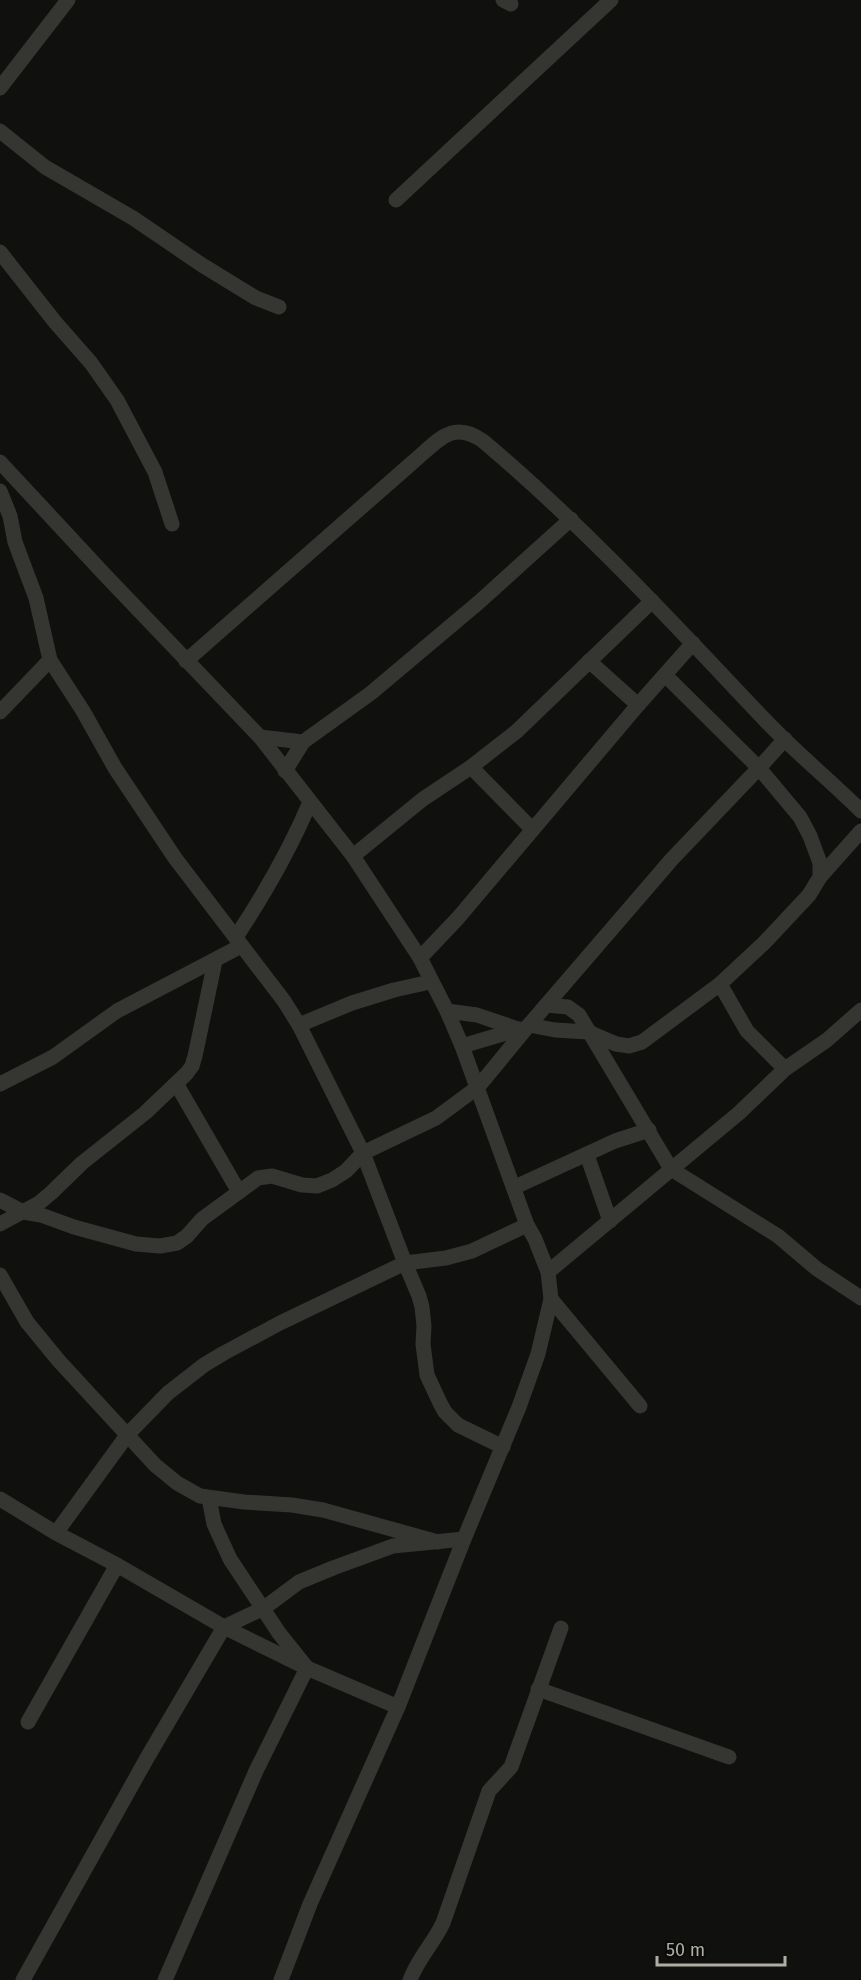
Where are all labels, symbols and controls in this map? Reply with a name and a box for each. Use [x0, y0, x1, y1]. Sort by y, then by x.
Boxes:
scale bar [657, 1929, 784, 1967]
text: 50 m [666, 1939, 705, 1961]

